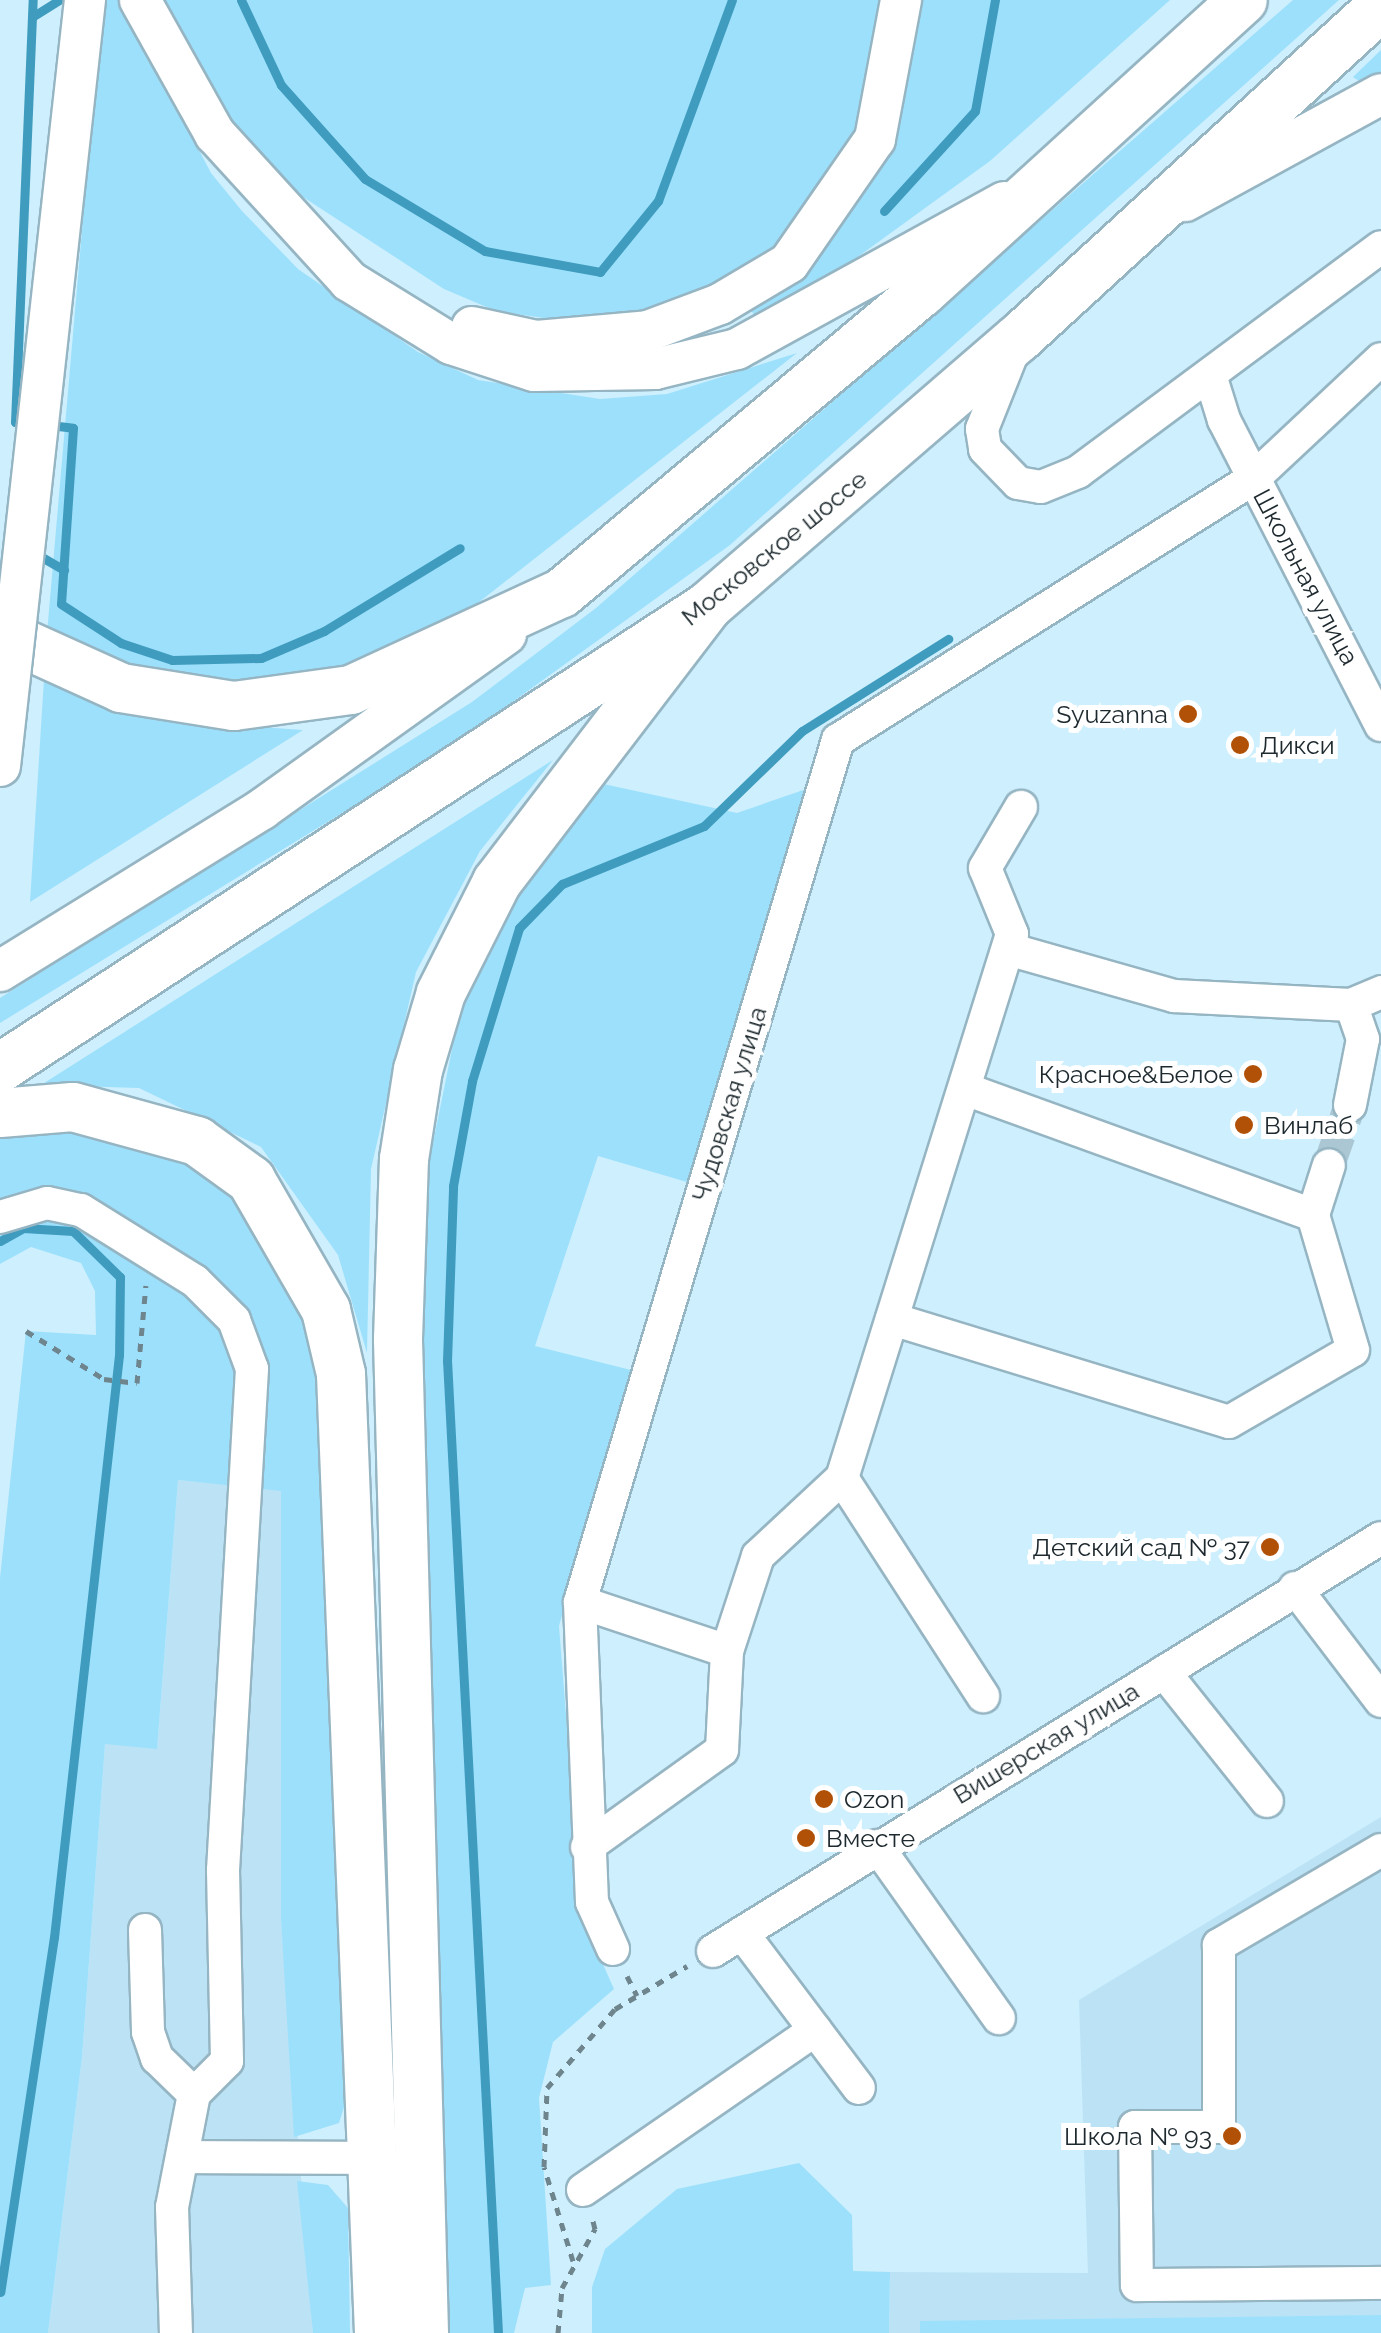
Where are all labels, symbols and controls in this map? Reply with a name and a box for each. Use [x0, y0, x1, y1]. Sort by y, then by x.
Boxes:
street label: Московское шоссе [675, 464, 873, 632]
street label: Школьная улица [1247, 484, 1365, 670]
place label: Syuzanna [1056, 699, 1168, 729]
marker: Syuzanna [1177, 703, 1199, 725]
place label: Дикси [1260, 730, 1334, 760]
marker: Дикси [1229, 734, 1251, 756]
street label: Чудовская улица [685, 1003, 773, 1205]
place label: Красное&Белое [1039, 1059, 1233, 1089]
marker: Красное&Белое [1242, 1063, 1264, 1085]
place label: Винлаб [1264, 1110, 1353, 1140]
marker: Винлаб [1233, 1114, 1255, 1136]
place label: Детский сад № 37 [1032, 1532, 1250, 1562]
marker: Детский сад № 37 [1259, 1536, 1281, 1558]
street label: Вишерская улица [947, 1676, 1145, 1810]
place label: Ozon [844, 1784, 904, 1814]
marker: Ozon [813, 1788, 835, 1810]
place label: Вместе [826, 1823, 915, 1853]
marker: Вместе [795, 1827, 817, 1849]
place label: Школа № 93 [1064, 2121, 1212, 2151]
marker: Школа № 93 [1221, 2125, 1243, 2147]

